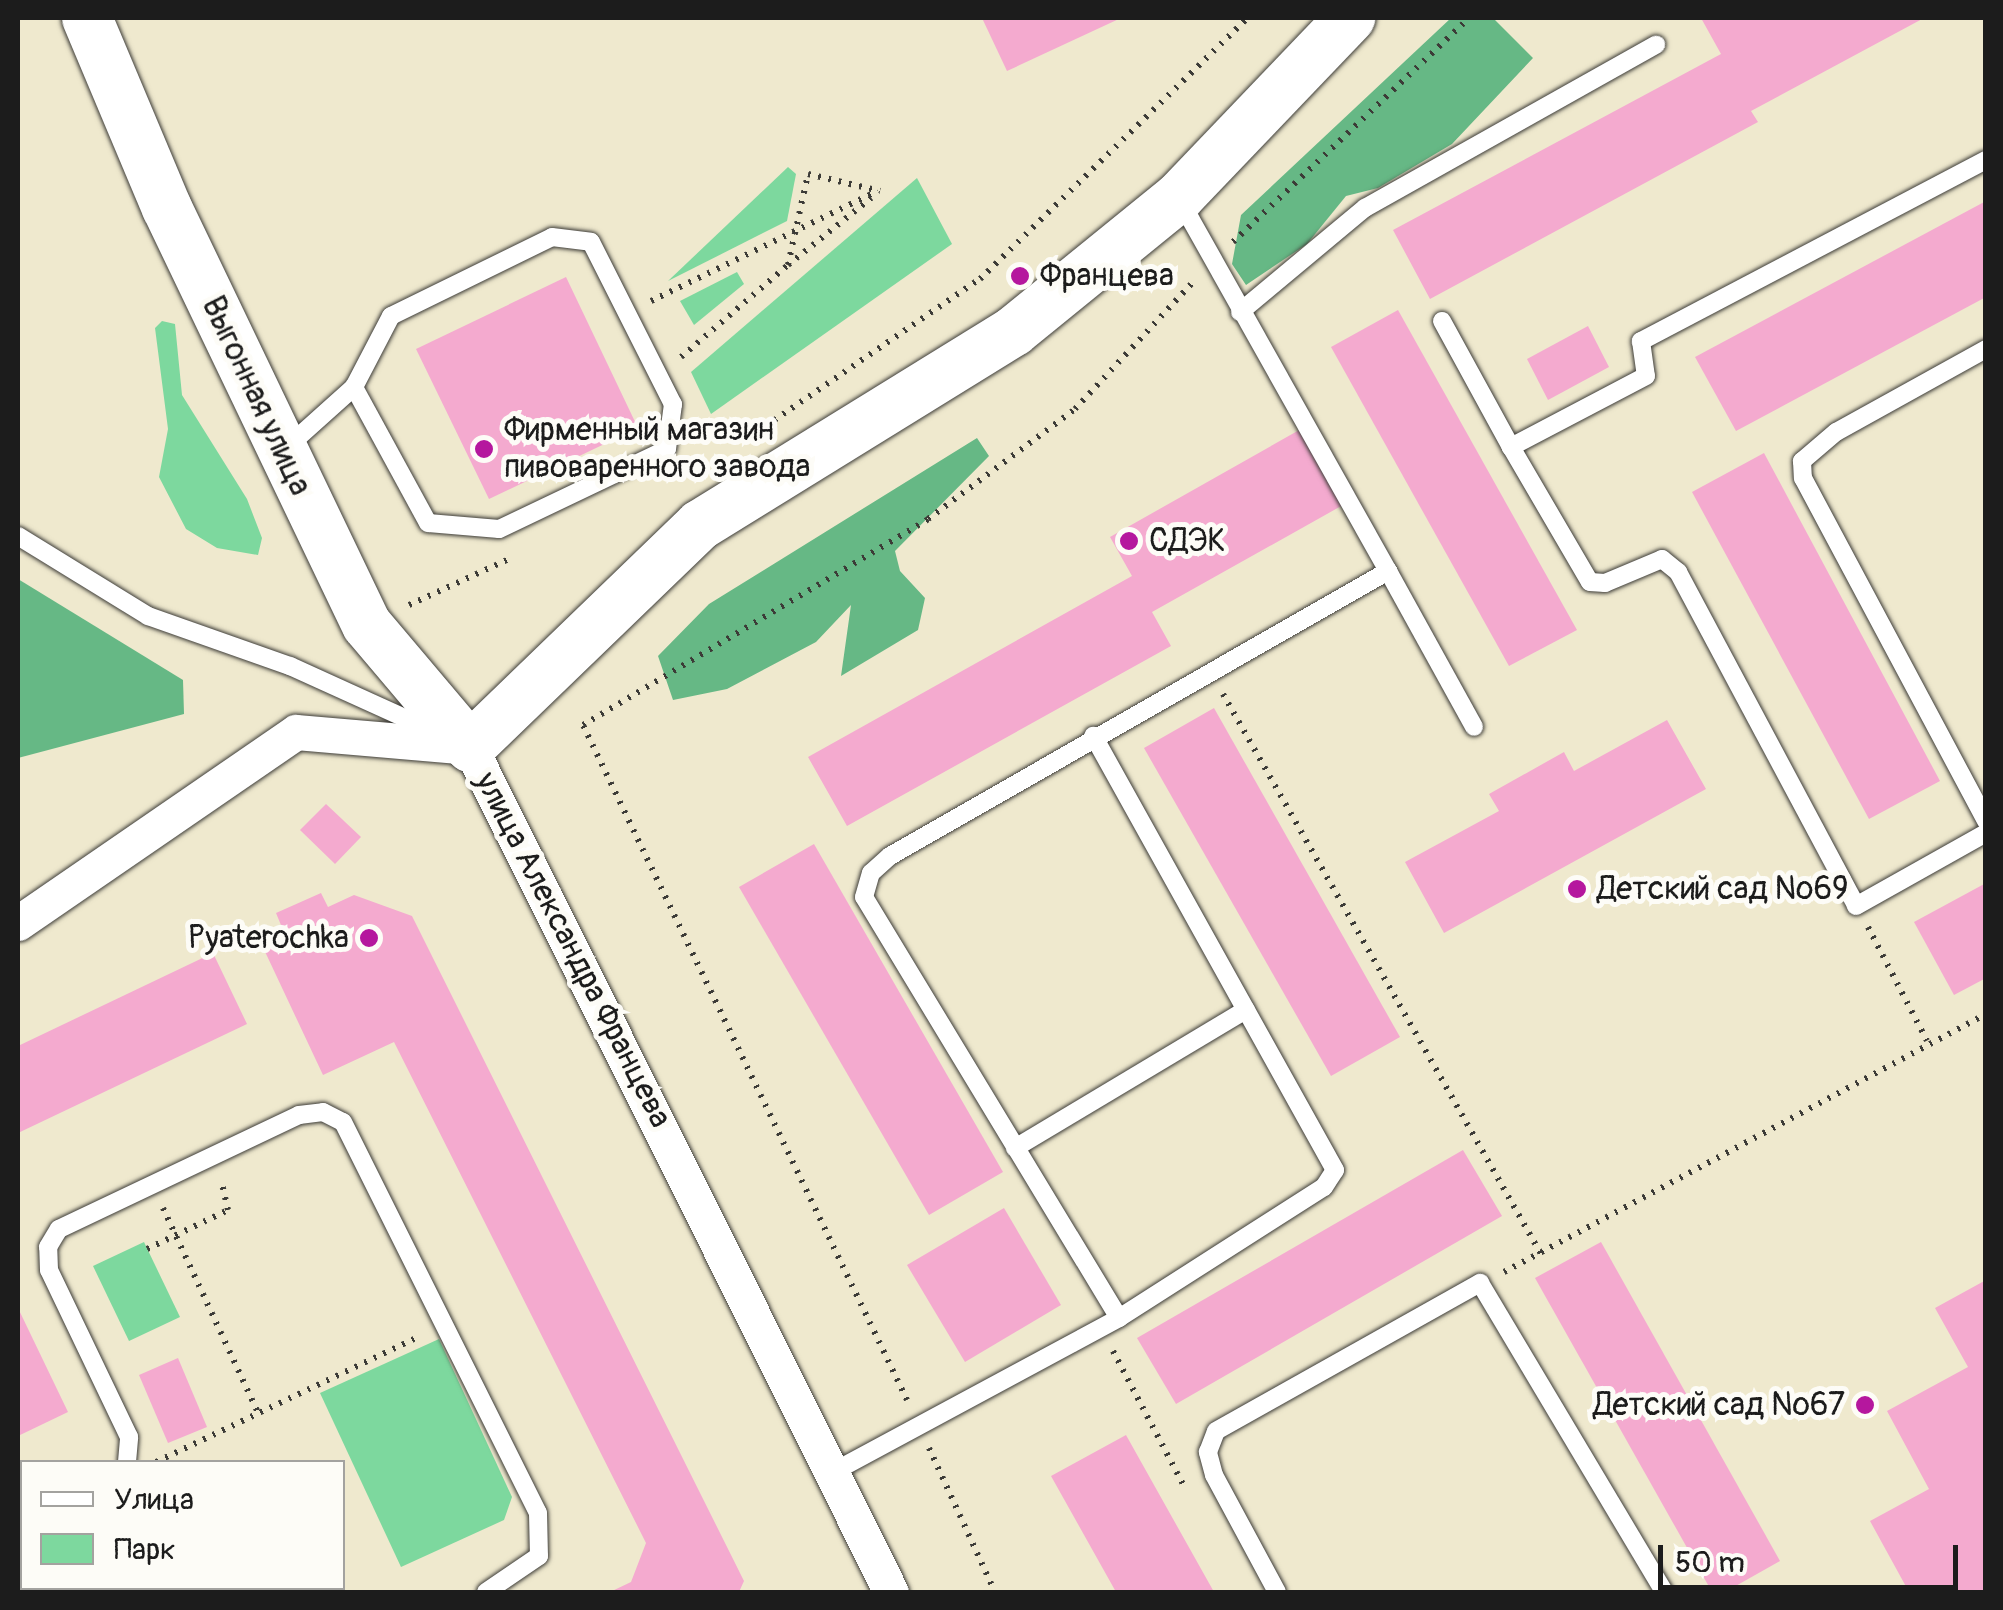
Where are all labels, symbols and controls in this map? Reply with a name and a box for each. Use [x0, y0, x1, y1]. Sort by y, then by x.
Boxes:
place label: Францева [1040, 257, 1174, 295]
marker: Францева [1009, 265, 1031, 287]
street label: Выгонная улица [193, 290, 319, 502]
place label: Фирменный магазин пивоваренного завода [504, 412, 810, 487]
marker: Фирменный магазин пивоваренного завода [473, 438, 495, 460]
place label: СДЭК [1149, 522, 1226, 560]
marker: СДЭК [1118, 530, 1140, 552]
street label: улица Александра Францева [467, 766, 679, 1134]
place label: Детский сад №69 [1597, 870, 1849, 908]
marker: Детский сад №69 [1566, 878, 1588, 900]
place label: Pyaterochka [188, 919, 349, 957]
marker: Pyaterochka [358, 927, 380, 949]
place label: Детский сад №67 [1593, 1386, 1845, 1424]
marker: Детский сад №67 [1854, 1394, 1876, 1416]
legend [20, 1460, 345, 1590]
text: Улица [114, 1481, 194, 1518]
scale bar [1663, 1525, 1963, 1587]
text: Парк [114, 1531, 176, 1568]
text: 50 m [1675, 1544, 1745, 1581]

